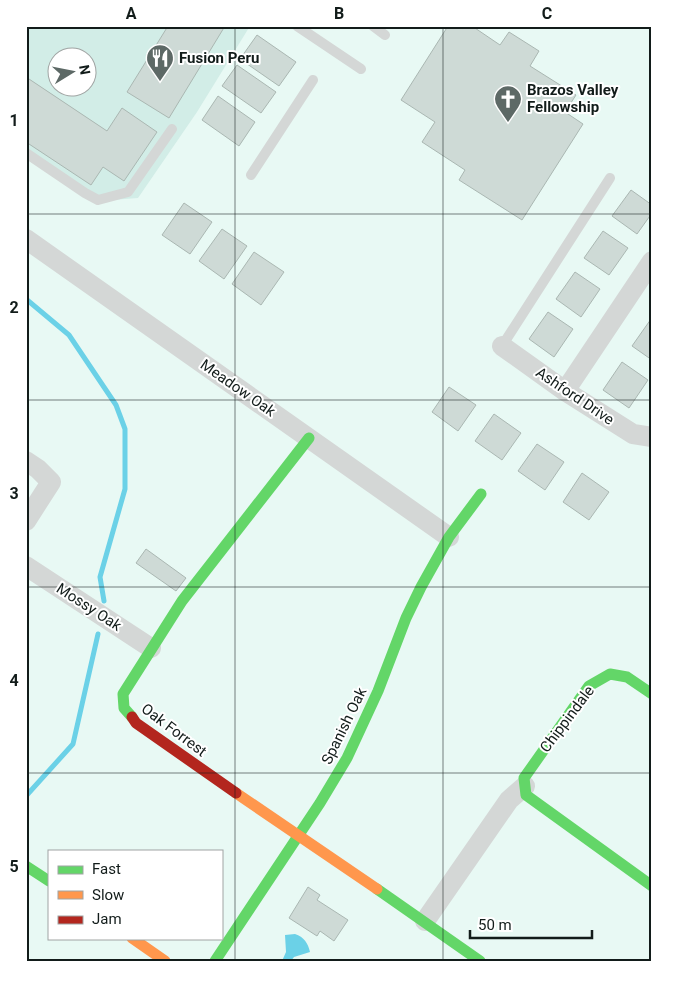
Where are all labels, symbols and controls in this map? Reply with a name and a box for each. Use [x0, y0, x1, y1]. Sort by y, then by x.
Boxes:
text: A [126, 4, 137, 23]
text: B [334, 4, 344, 23]
text: C [542, 4, 552, 23]
restaurant icon: Fusion Peru [145, 43, 175, 82]
north arrow [48, 48, 98, 98]
place label: Fusion Peru [179, 49, 259, 67]
text: N [76, 63, 94, 76]
place label: Brazos Valley Fellowship [527, 81, 619, 116]
church icon: Brazos Valley Fellowship [493, 84, 523, 123]
text: 1 [9, 111, 19, 130]
text: 2 [9, 298, 19, 317]
street label: Meadow Oak [197, 356, 279, 421]
street label: Ashford Drive [532, 363, 618, 429]
text: 3 [9, 484, 19, 503]
street label: Mossy Oak [53, 579, 125, 635]
text: 4 [9, 671, 19, 690]
street label: Chippindale [536, 682, 598, 756]
street label: Spanish Oak [318, 684, 371, 767]
street label: Oak Forrest [138, 700, 210, 760]
legend [48, 850, 222, 940]
text: 5 [9, 857, 19, 876]
text: Fast [92, 860, 121, 878]
text: Slow [92, 886, 124, 904]
scale bar [470, 907, 593, 939]
text: Jam [92, 910, 122, 928]
text: 50 m [478, 916, 512, 934]

